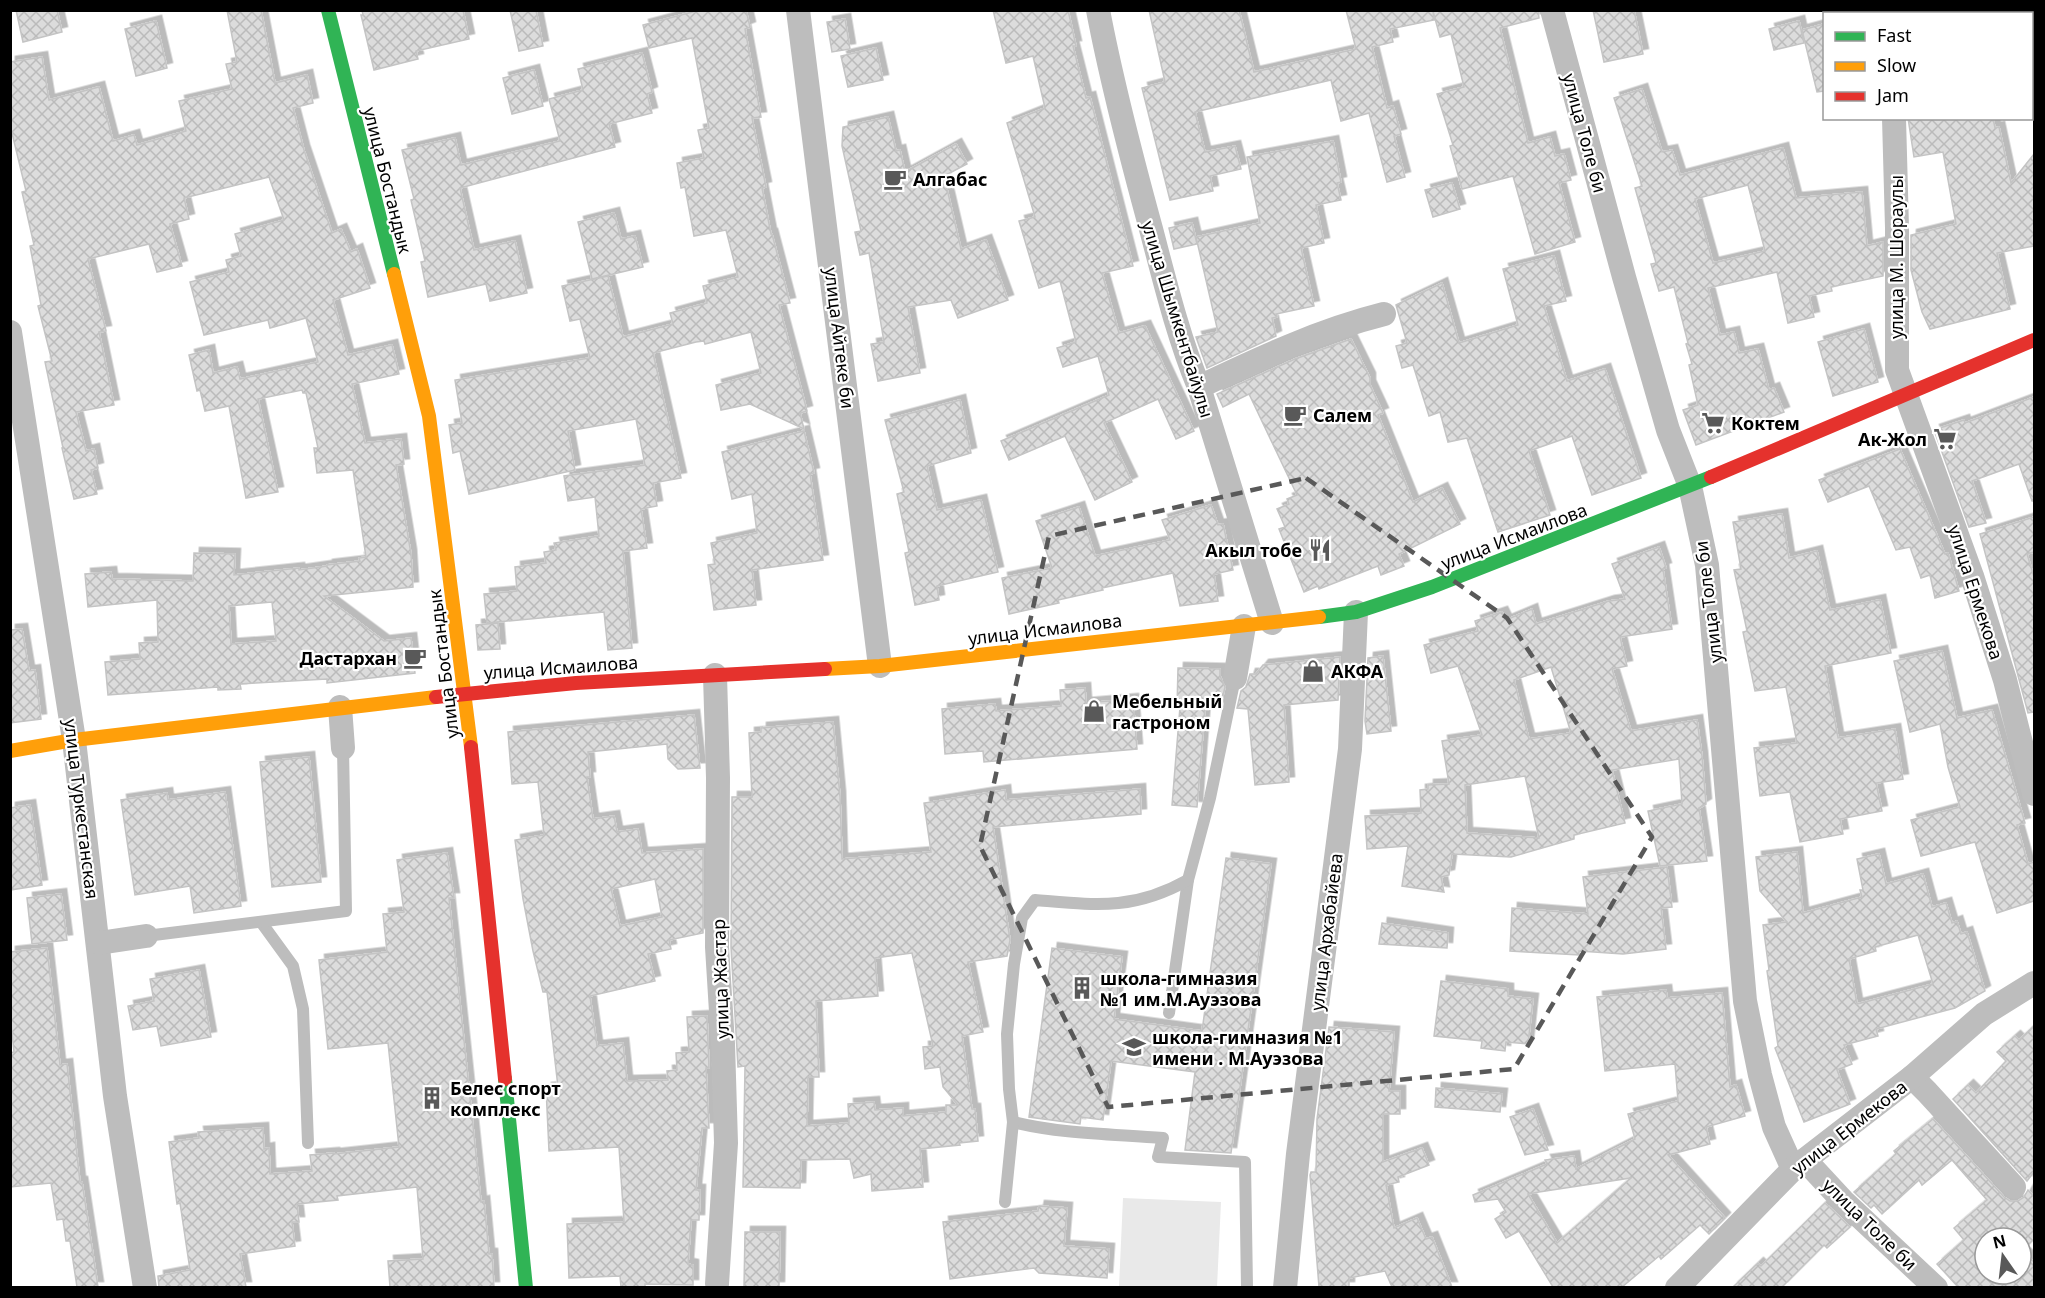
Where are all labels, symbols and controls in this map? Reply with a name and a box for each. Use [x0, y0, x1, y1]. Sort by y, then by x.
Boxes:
legend [1823, 12, 2033, 120]
text: Fast [1877, 23, 1912, 47]
text: Slow [1877, 53, 1916, 77]
street label: улица Толе би [1558, 71, 1612, 195]
text: Jam [1875, 83, 1909, 107]
street label: улица Бостандык [358, 104, 418, 256]
cafe icon: Алгабас [882, 166, 908, 192]
place label: Алгабас [913, 167, 987, 191]
street label: улица М. Шораулы [1884, 175, 1908, 339]
street label: улица Шымкентбайулы [1137, 218, 1219, 420]
street label: улица Айтеке би [819, 266, 861, 410]
cafe icon: Салем [1282, 402, 1308, 428]
place label: Салем [1313, 403, 1372, 427]
supermarket icon: Коктем [1700, 410, 1726, 436]
place label: Коктем [1731, 411, 1800, 435]
supermarket icon: Ак-Жол [1932, 426, 1958, 452]
place label: Ак-Жол [1858, 427, 1927, 451]
street label: улица Исмаилова [1438, 497, 1590, 575]
street label: улица Ермекова [1943, 522, 2009, 662]
restaurant icon: Акыл тобе [1307, 537, 1333, 563]
place label: Акыл тобе [1205, 538, 1302, 562]
street label: улица Толе би [1689, 540, 1727, 664]
street label: улица Бостандык [422, 588, 464, 740]
street label: улица Исмаилова [967, 608, 1123, 650]
cafe icon: Дастархан [402, 645, 428, 671]
place label: Дастархан [299, 646, 397, 670]
street label: улица Исмаилова [483, 650, 639, 684]
shop icon: АКФА [1300, 658, 1326, 684]
place label: АКФА [1331, 659, 1384, 683]
place label: Мебельный гастроном [1112, 689, 1222, 734]
shop icon: Мебельный гастроном [1081, 698, 1107, 724]
street label: улица Туркестанская [59, 718, 105, 900]
street label: улица Архабайева [1304, 852, 1348, 1012]
street label: улица Жастар [706, 919, 734, 1039]
place label: школа-гимназия №1 им.М.Ауэзова [1100, 966, 1261, 1011]
building icon: школа-гимназия №1 им.М.Ауэзова [1069, 975, 1095, 1001]
place label: школа-гимназия №1 имени . М.Ауэзова [1152, 1025, 1343, 1070]
school or university icon: школа-гимназия №1 имени . М.Ауэзова [1121, 1034, 1147, 1060]
street label: улица Ермекова [1786, 1074, 1912, 1180]
place label: Белес спорт комплекс [450, 1076, 561, 1121]
building icon: Белес спорт комплекс [419, 1085, 445, 1111]
street label: улица Толе би [1818, 1173, 1922, 1275]
north arrow [1973, 1226, 2033, 1286]
text: N [1990, 1229, 2008, 1254]

